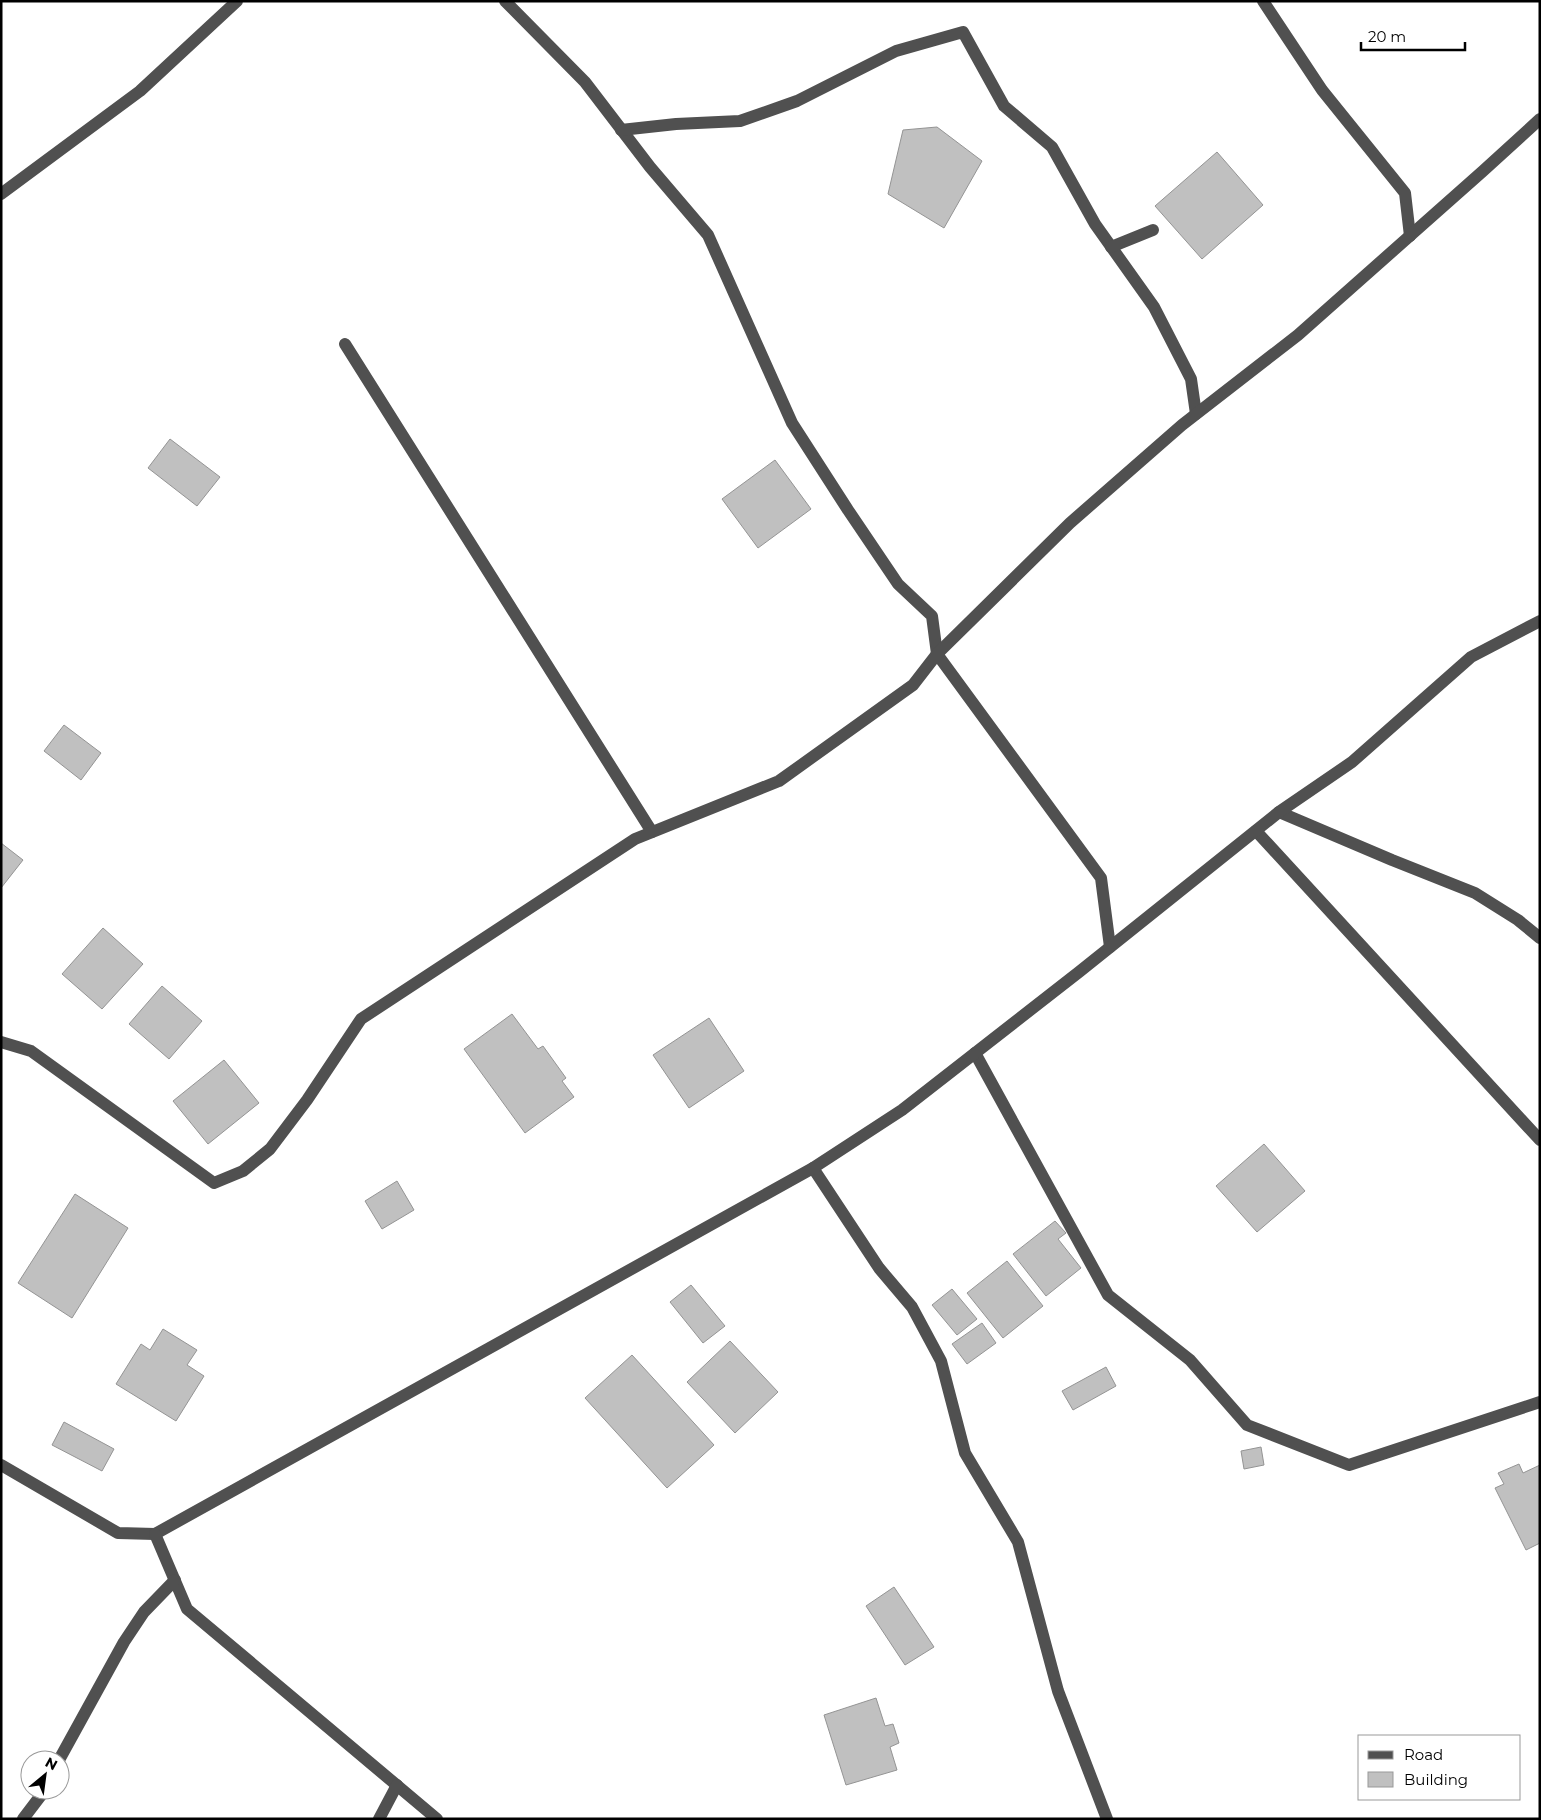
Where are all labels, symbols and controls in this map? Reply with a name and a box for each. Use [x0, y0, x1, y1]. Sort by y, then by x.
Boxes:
scale bar [1361, 20, 1465, 52]
text: 20 m [1368, 27, 1406, 46]
legend [1358, 1735, 1521, 1800]
text: Road [1404, 1745, 1443, 1764]
north arrow [20, 1750, 70, 1800]
text: N [42, 1753, 61, 1774]
text: Building [1404, 1770, 1468, 1789]

